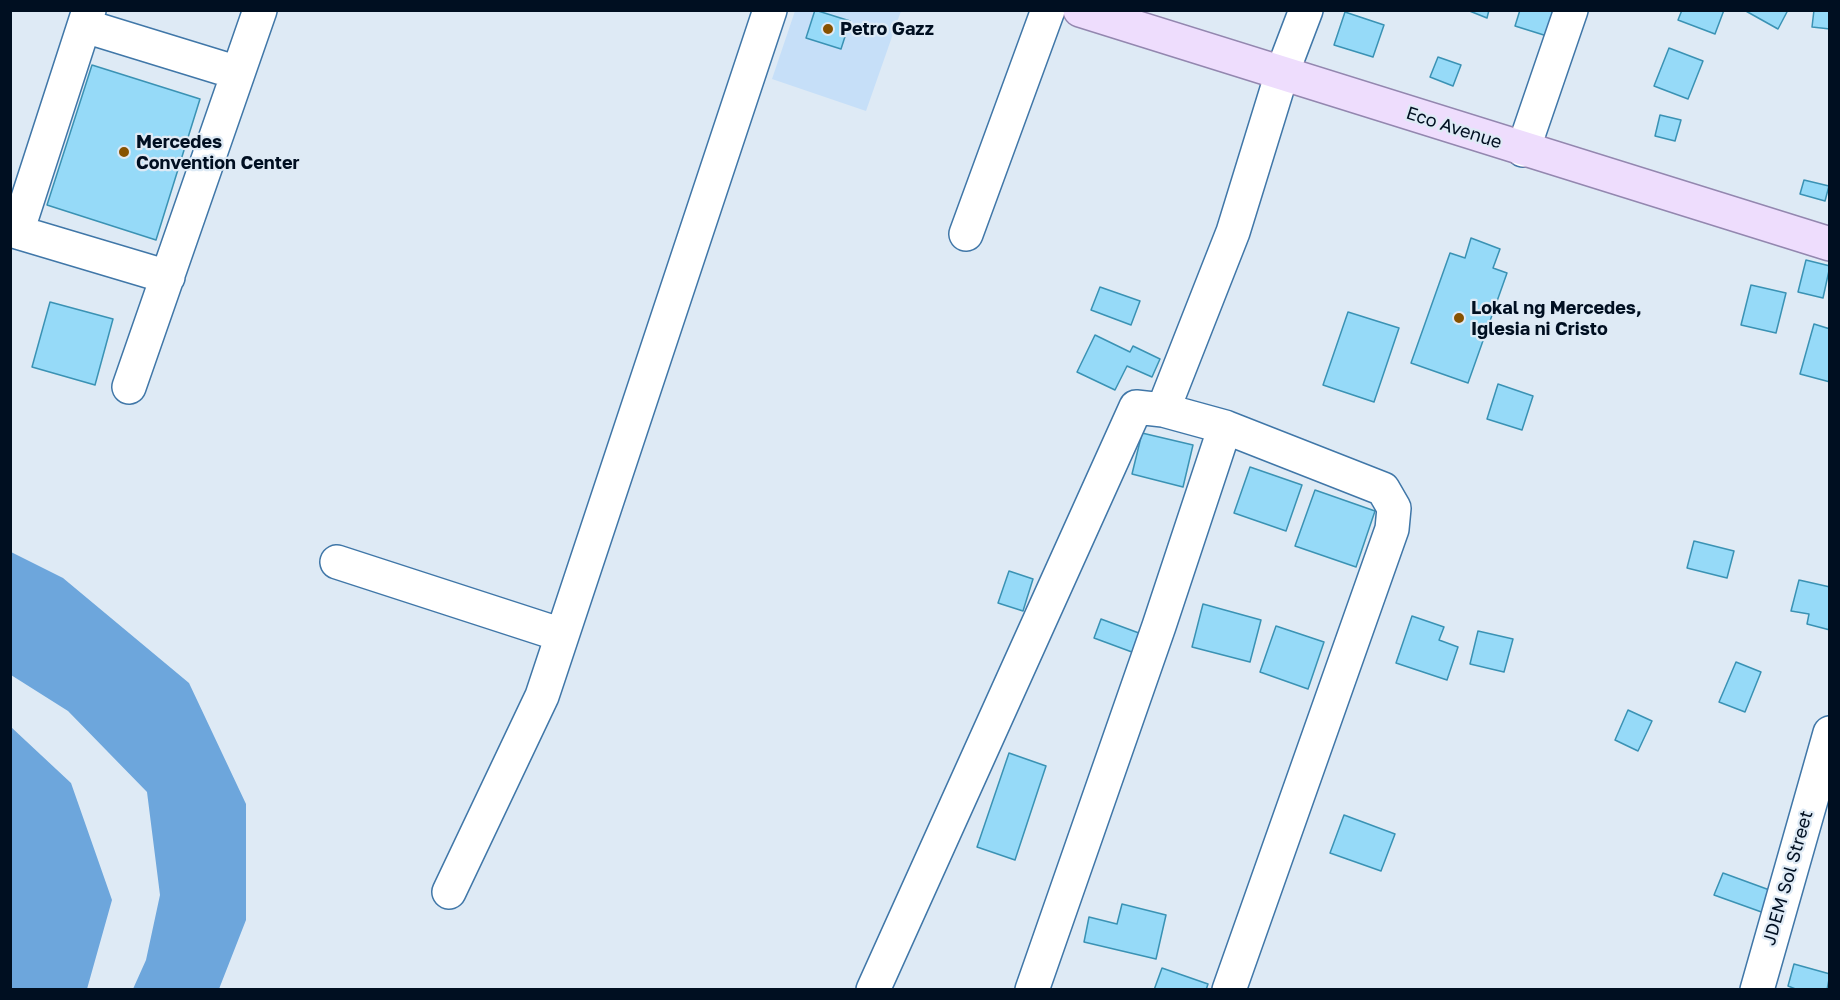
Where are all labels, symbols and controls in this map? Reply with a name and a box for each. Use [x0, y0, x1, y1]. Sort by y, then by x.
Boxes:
place label: Petro Gazz [840, 18, 934, 40]
marker: Petro Gazz [821, 22, 835, 36]
street label: Eco Avenue [1403, 102, 1505, 154]
place label: Mercedes Convention Center [136, 131, 300, 174]
marker: Mercedes Convention Center [117, 145, 131, 159]
place label: Lokal ng Mercedes, Iglesia ni Cristo [1471, 297, 1642, 340]
marker: Lokal ng Mercedes, Iglesia ni Cristo [1452, 311, 1466, 325]
street label: JDEM Sol Street [1758, 808, 1818, 948]

